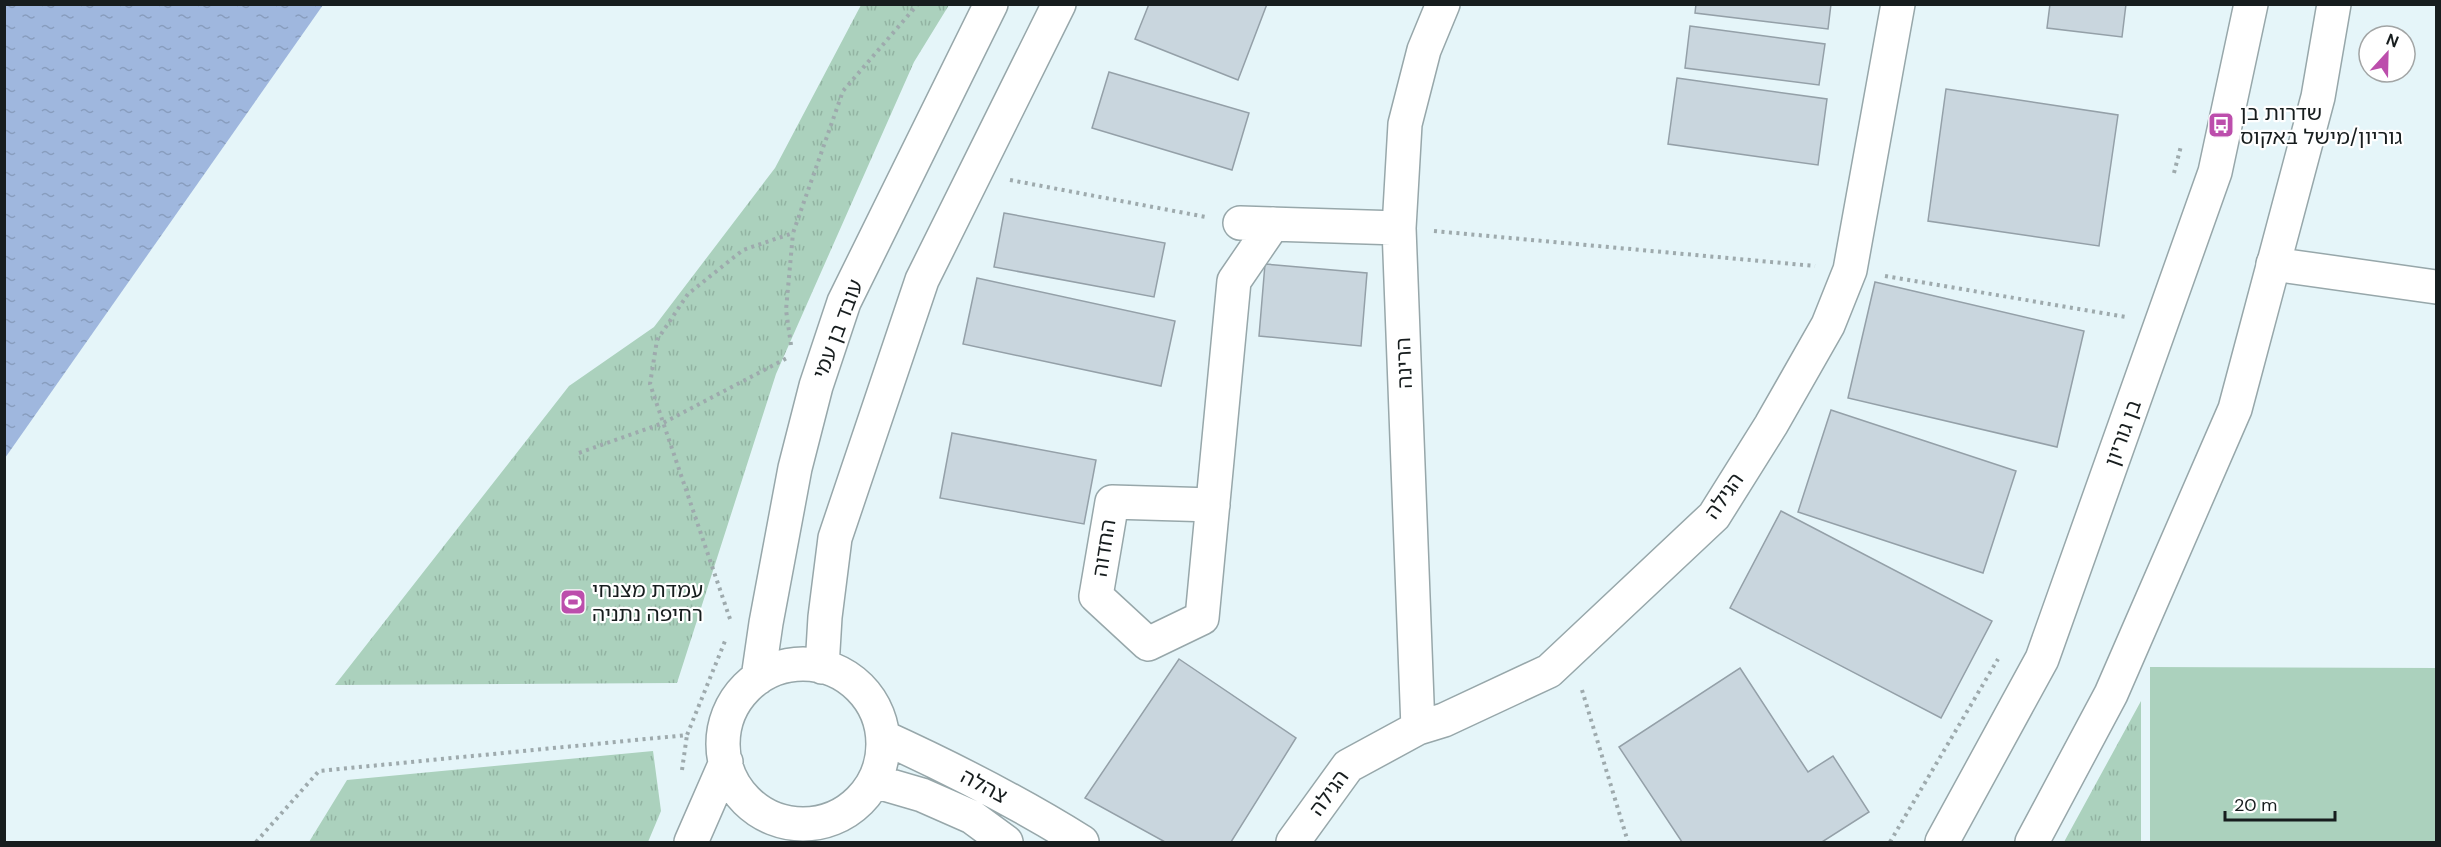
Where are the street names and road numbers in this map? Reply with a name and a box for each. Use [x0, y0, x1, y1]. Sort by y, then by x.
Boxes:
street label: עובד בן עמי [806, 275, 870, 383]
street label: הרינה [1389, 337, 1419, 389]
street label: בן גוריון [2098, 396, 2148, 470]
street label: הגילה [1698, 467, 1750, 525]
street label: החדוה [1086, 517, 1122, 579]
street label: צהלה [956, 762, 1012, 810]
street label: הגילה [1303, 764, 1355, 822]

